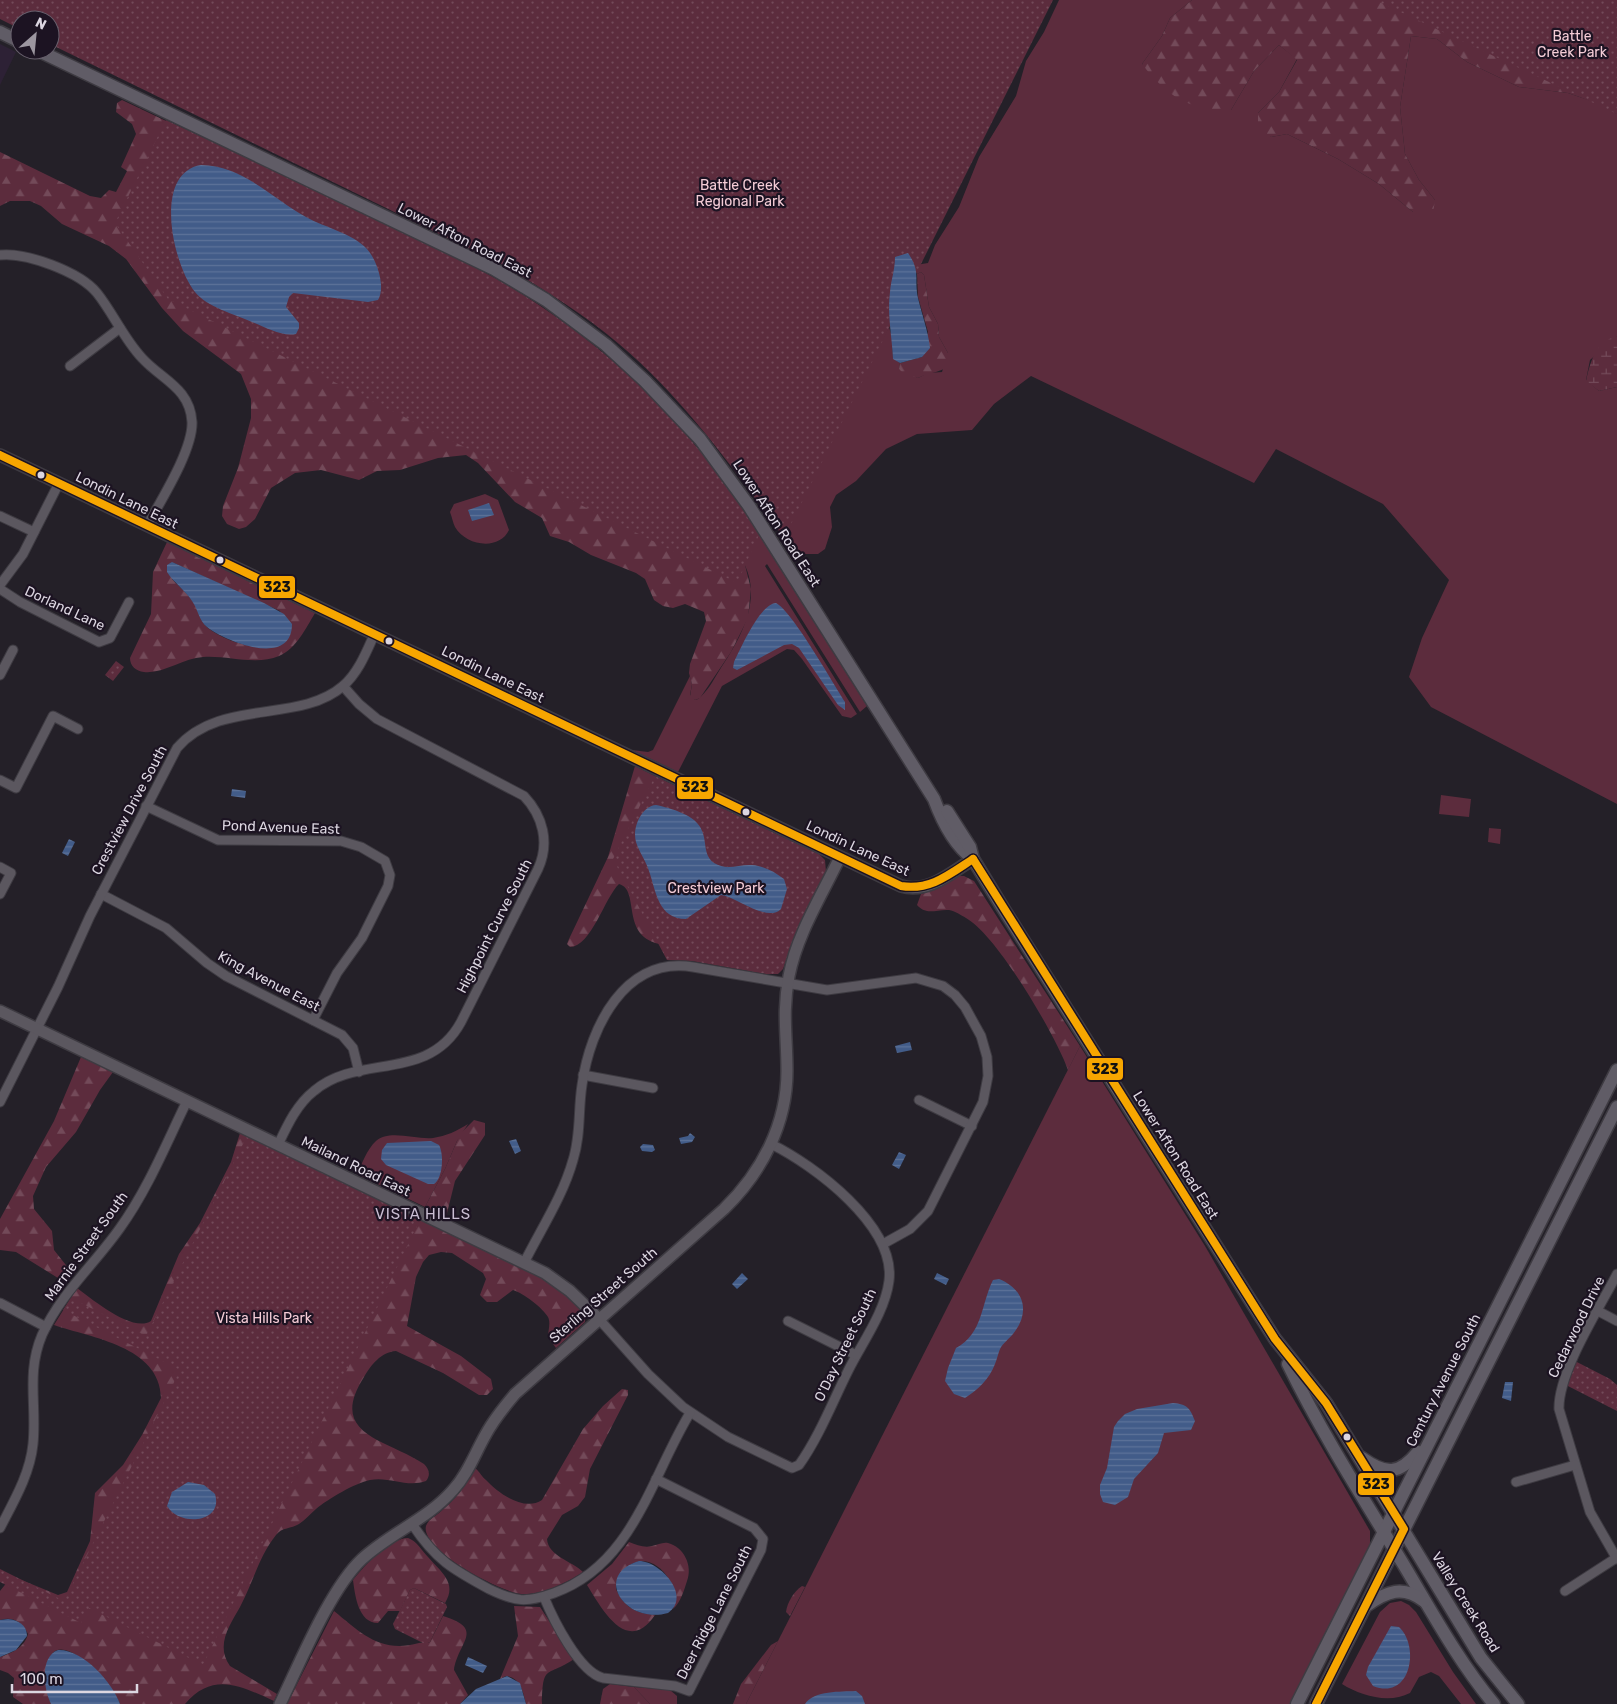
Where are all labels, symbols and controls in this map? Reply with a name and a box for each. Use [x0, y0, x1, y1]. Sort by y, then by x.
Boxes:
north arrow [10, 10, 60, 60]
text: N [32, 14, 49, 34]
park label: Battle Creek Park [1537, 28, 1608, 61]
park label: Battle Creek Regional Park [696, 177, 785, 210]
street label: Lower Afton Road East [395, 199, 535, 282]
street label: Lower Afton Road East [729, 457, 824, 590]
street label: Londin Lane East [73, 468, 181, 533]
unlabelled marker [36, 470, 46, 480]
unlabelled marker [215, 555, 225, 565]
line badge: 323 [258, 575, 296, 599]
text: 323 [263, 579, 291, 596]
street label: Dorland Lane [22, 583, 108, 634]
unlabelled marker [384, 636, 394, 646]
street label: Londin Lane East [439, 642, 547, 707]
street label: Crestview Drive South [88, 743, 171, 878]
line badge: 323 [676, 776, 714, 800]
text: 323 [681, 779, 709, 796]
unlabelled marker [741, 807, 751, 817]
street label: Pond Avenue East [222, 817, 341, 838]
street label: Londin Lane East [803, 817, 913, 880]
street label: Highpoint Curve South [453, 856, 536, 996]
park label: Crestview Park [667, 880, 765, 897]
street label: King Avenue East [215, 947, 323, 1016]
line badge: 323 [1086, 1057, 1124, 1081]
text: 323 [1091, 1061, 1119, 1078]
street label: Lower Afton Road East [1129, 1088, 1222, 1223]
street label: Mailand Road East [299, 1133, 413, 1200]
street label: Marnie Street South [41, 1189, 132, 1304]
district label: VISTA HILLS [375, 1205, 471, 1223]
street label: Sterling Street South [546, 1244, 661, 1347]
street label: Cedarwood Drive [1544, 1273, 1609, 1381]
street label: O'Day Street South [811, 1286, 880, 1404]
park label: Vista Hills Park [216, 1310, 313, 1327]
street label: Century Avenue South [1403, 1311, 1484, 1449]
unlabelled marker [1342, 1432, 1352, 1442]
line badge: 323 [1357, 1472, 1395, 1496]
text: 323 [1362, 1476, 1390, 1493]
street label: Deer Ridge Lane South [673, 1542, 756, 1682]
street label: Valley Creek Road [1428, 1549, 1503, 1656]
scale bar [12, 1662, 138, 1694]
text: 100 m [20, 1670, 62, 1688]

